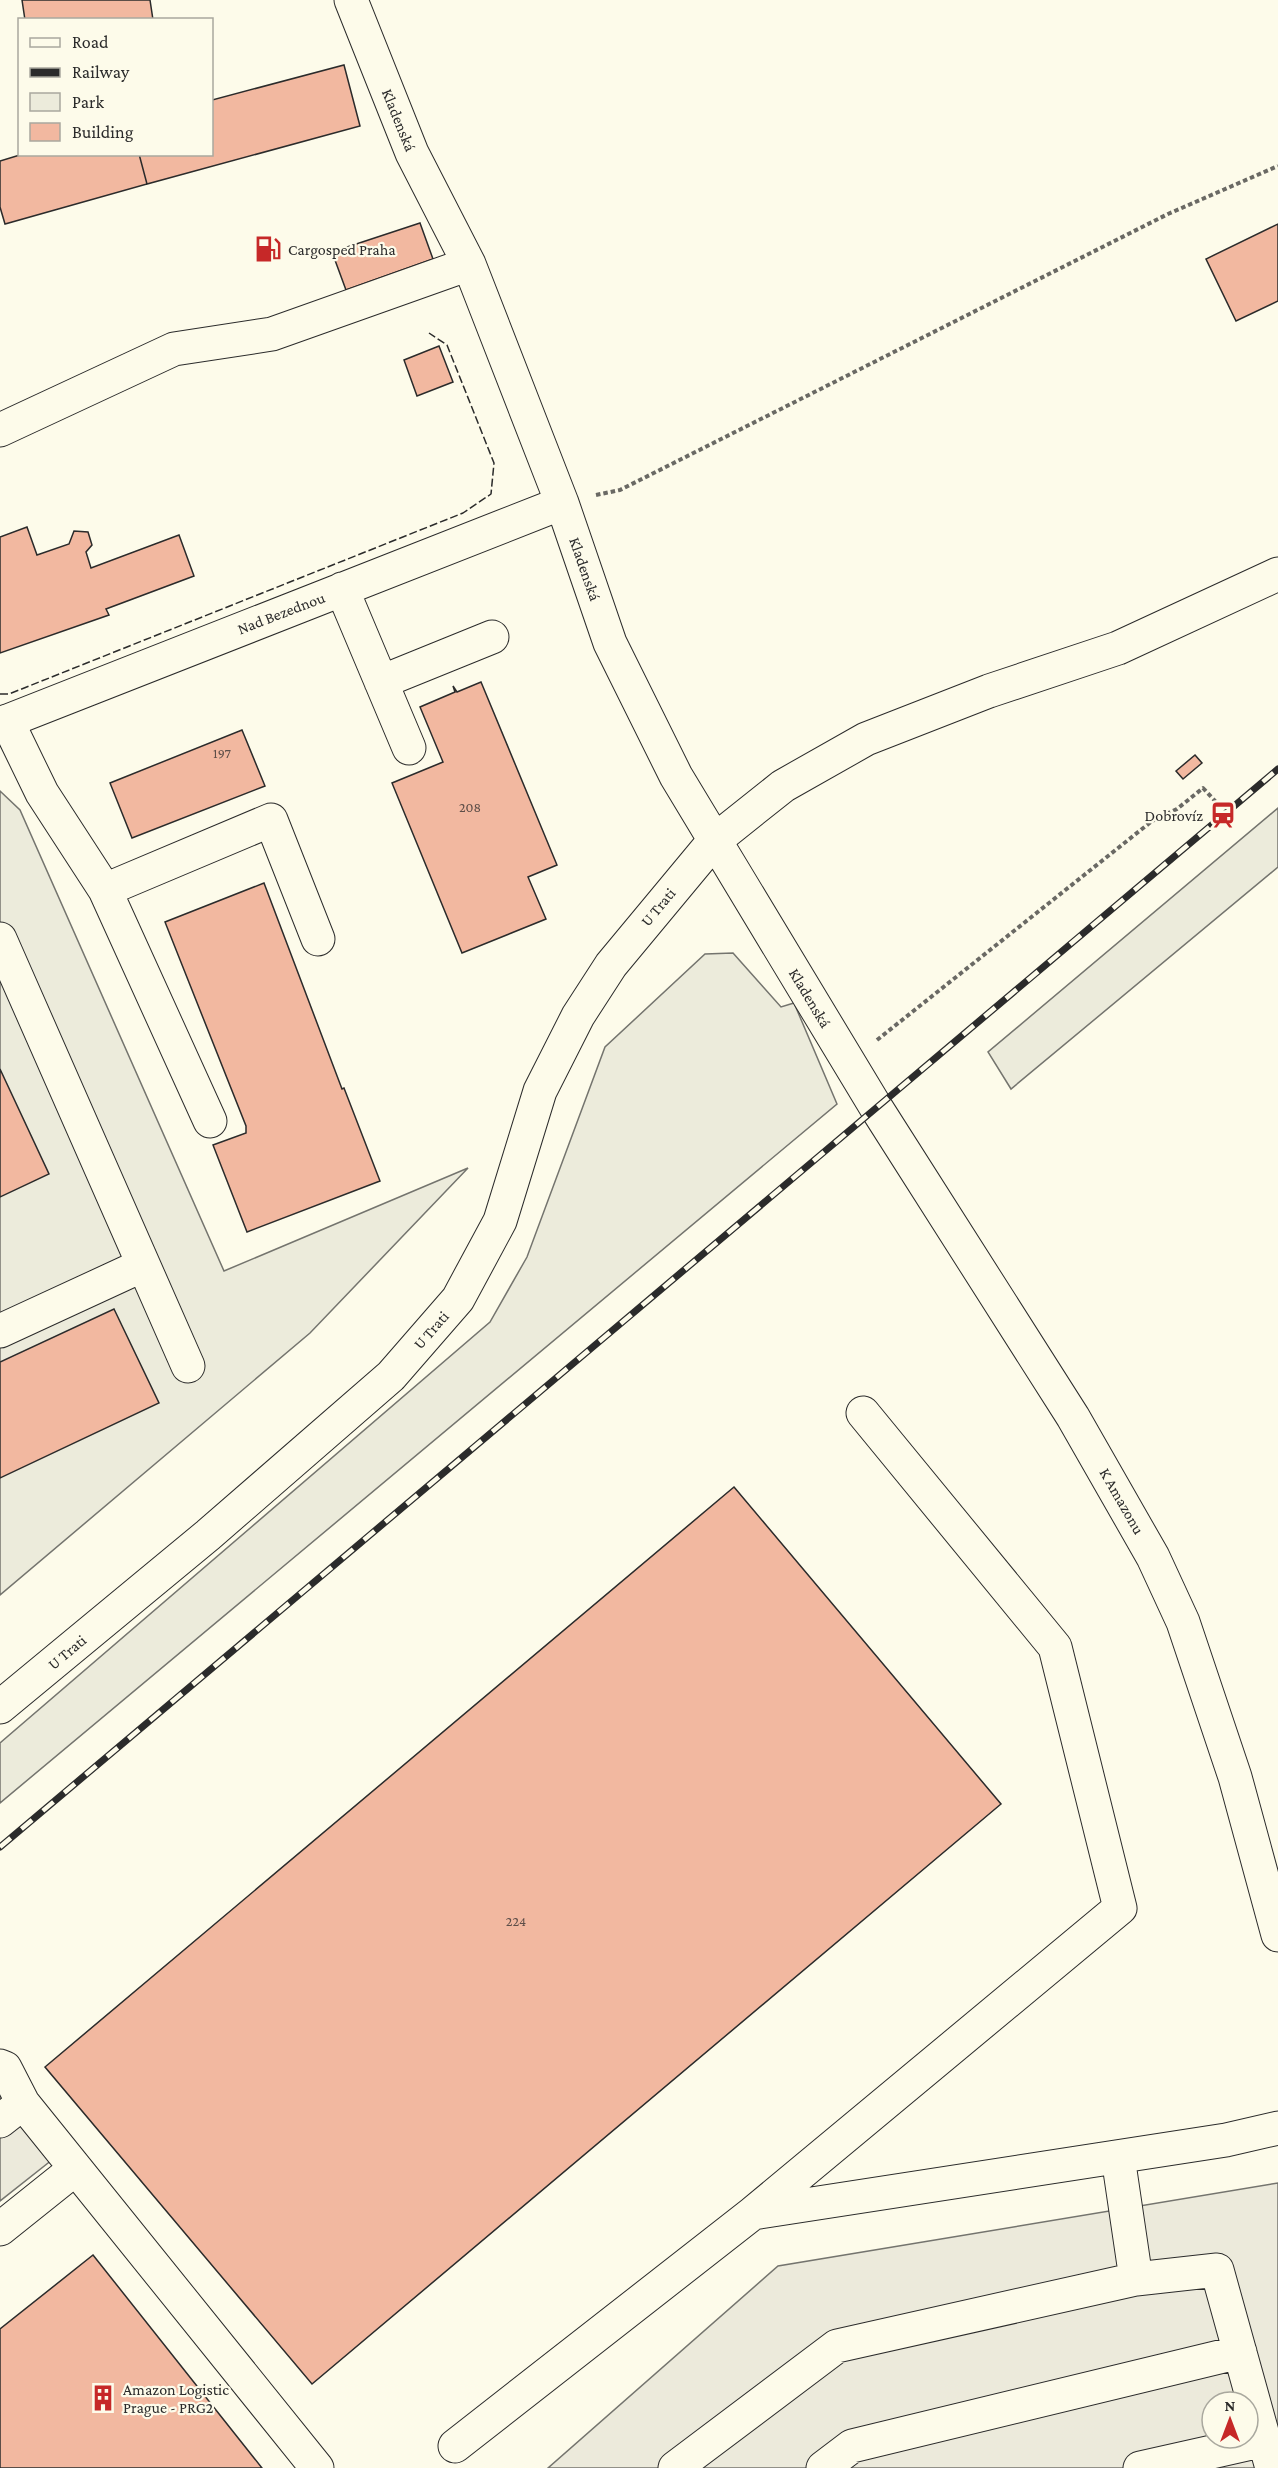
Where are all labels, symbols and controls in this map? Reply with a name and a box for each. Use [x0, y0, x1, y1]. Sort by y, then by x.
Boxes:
legend [18, 18, 213, 156]
text: Road [72, 32, 109, 52]
text: Railway [72, 62, 130, 82]
street label: Kladenská [379, 86, 419, 154]
text: Park [72, 92, 104, 112]
text: Building [72, 122, 134, 142]
fuel station icon: Cargosped Praha [253, 234, 283, 264]
place label: Cargosped Praha [288, 241, 396, 259]
street label: Kladenská [566, 535, 604, 604]
street label: Nad Bezednou [235, 588, 328, 637]
house number: 197 [213, 745, 232, 761]
house number: 208 [459, 799, 481, 815]
station icon: Dobrovíz [1208, 800, 1238, 830]
place label: Dobrovíz [1145, 807, 1203, 824]
street label: U Trati [637, 885, 679, 929]
street label: Kladenská [786, 965, 835, 1031]
street label: U Trati [410, 1308, 452, 1352]
street label: K Amazonu [1096, 1465, 1148, 1537]
street label: U Trati [45, 1631, 89, 1673]
house number: 224 [506, 1913, 526, 1929]
place label: Amazon Logistic Prague - PRG2 [123, 2381, 229, 2417]
building icon: Amazon Logistic Prague - PRG2 [88, 2383, 118, 2413]
north arrow [1200, 2390, 1260, 2450]
text: N [1225, 2397, 1236, 2414]

